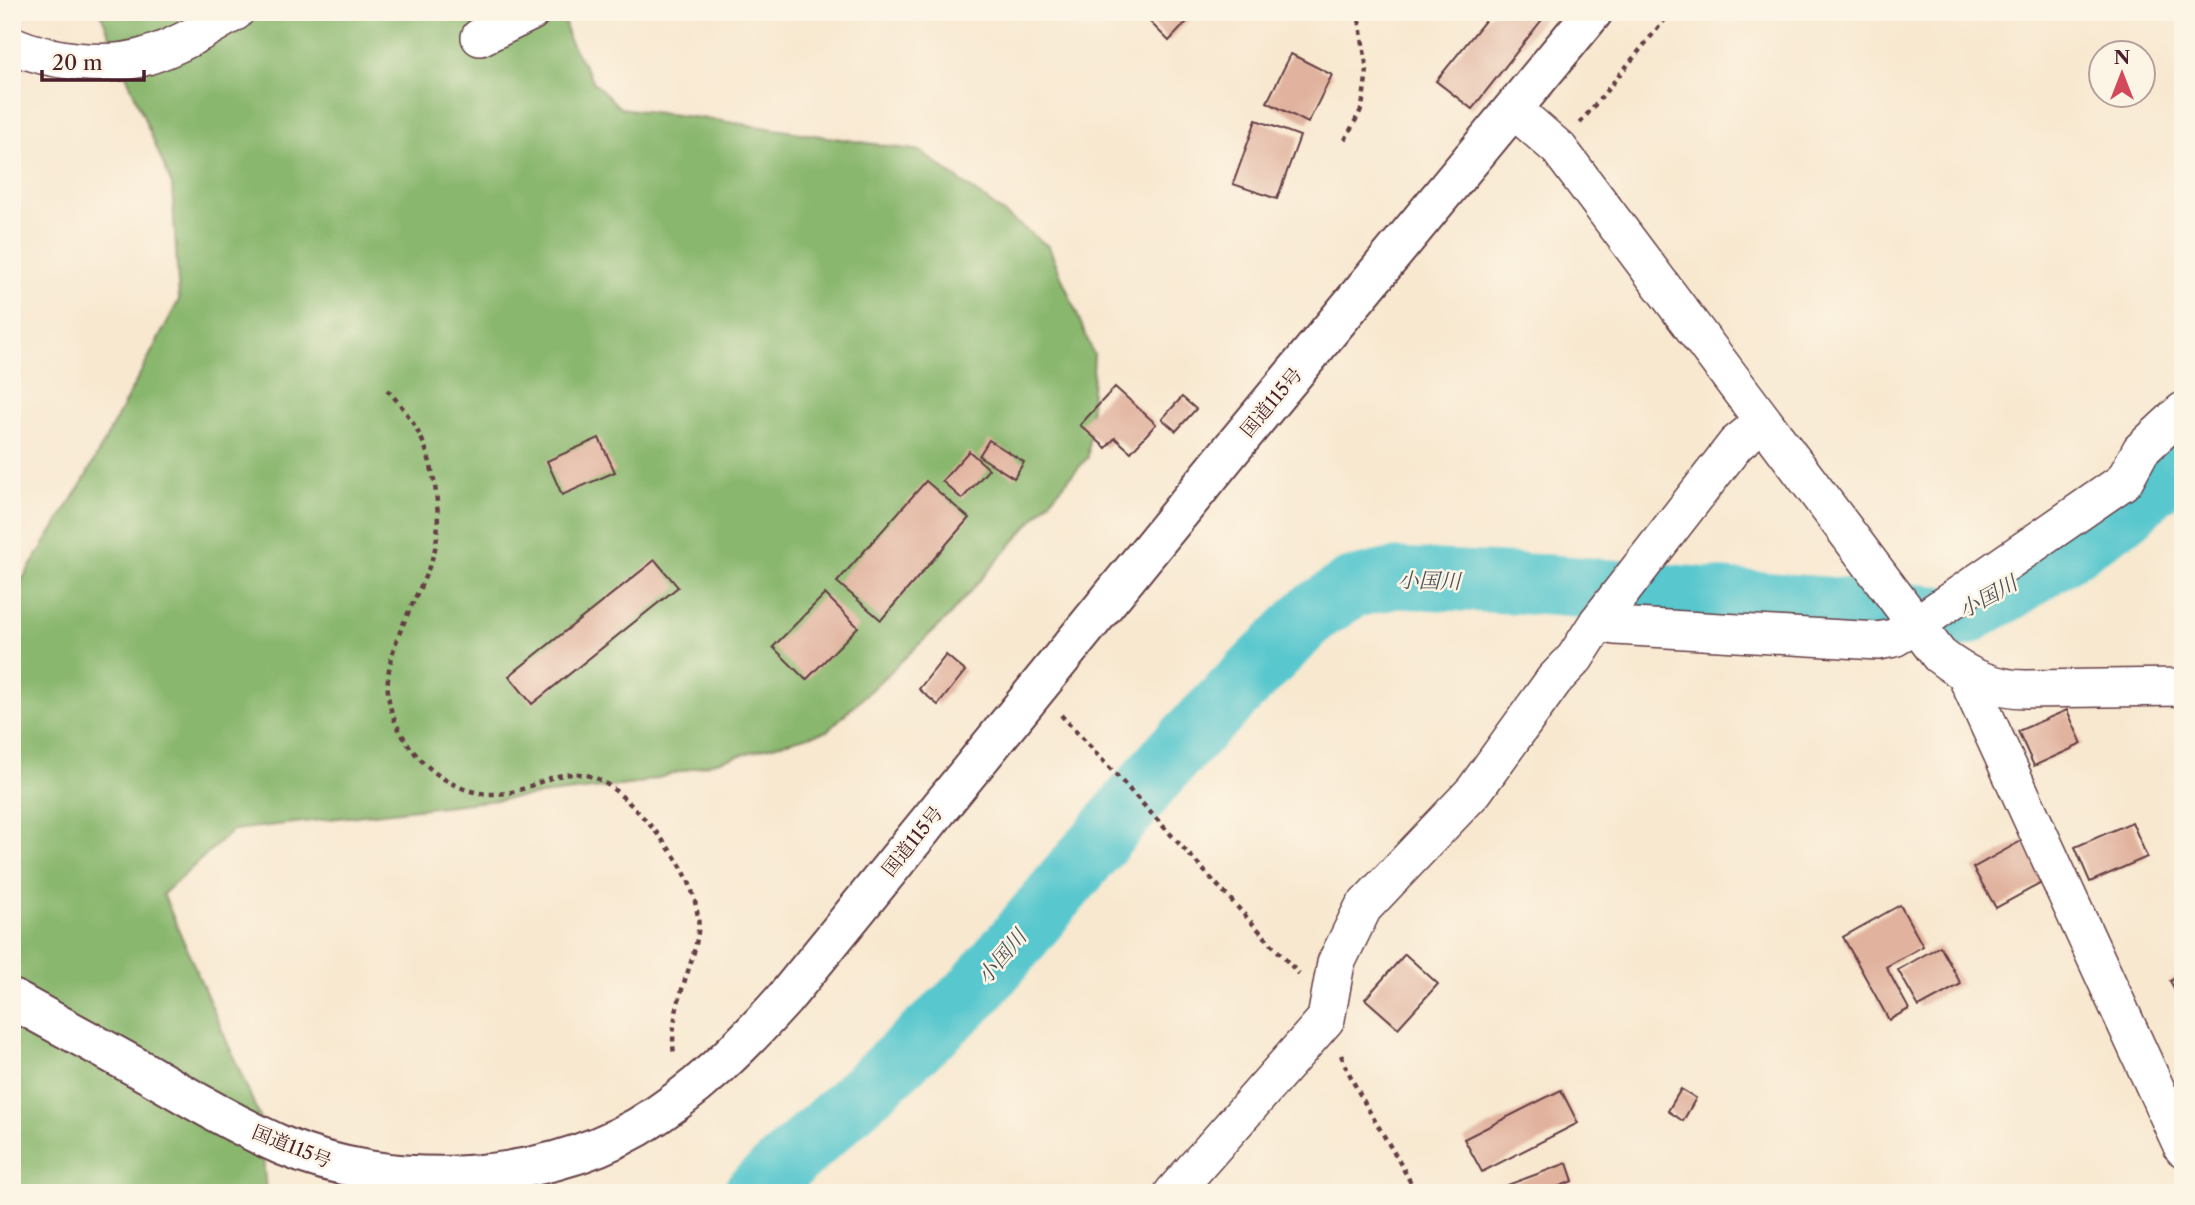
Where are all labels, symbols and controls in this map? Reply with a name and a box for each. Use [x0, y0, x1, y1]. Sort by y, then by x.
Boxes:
scale bar [42, 38, 144, 82]
north arrow [2086, 38, 2156, 108]
text: N [2114, 46, 2130, 69]
text: 20 m [52, 50, 103, 75]
street label: 国道115号 [1236, 363, 1307, 442]
water label: 小国川 [1397, 567, 1463, 594]
water label: 小国川 [1954, 569, 2023, 623]
street label: 国道115号 [877, 802, 948, 881]
water label: 小国川 [972, 923, 1033, 989]
street label: 国道115号 [249, 1120, 335, 1173]

